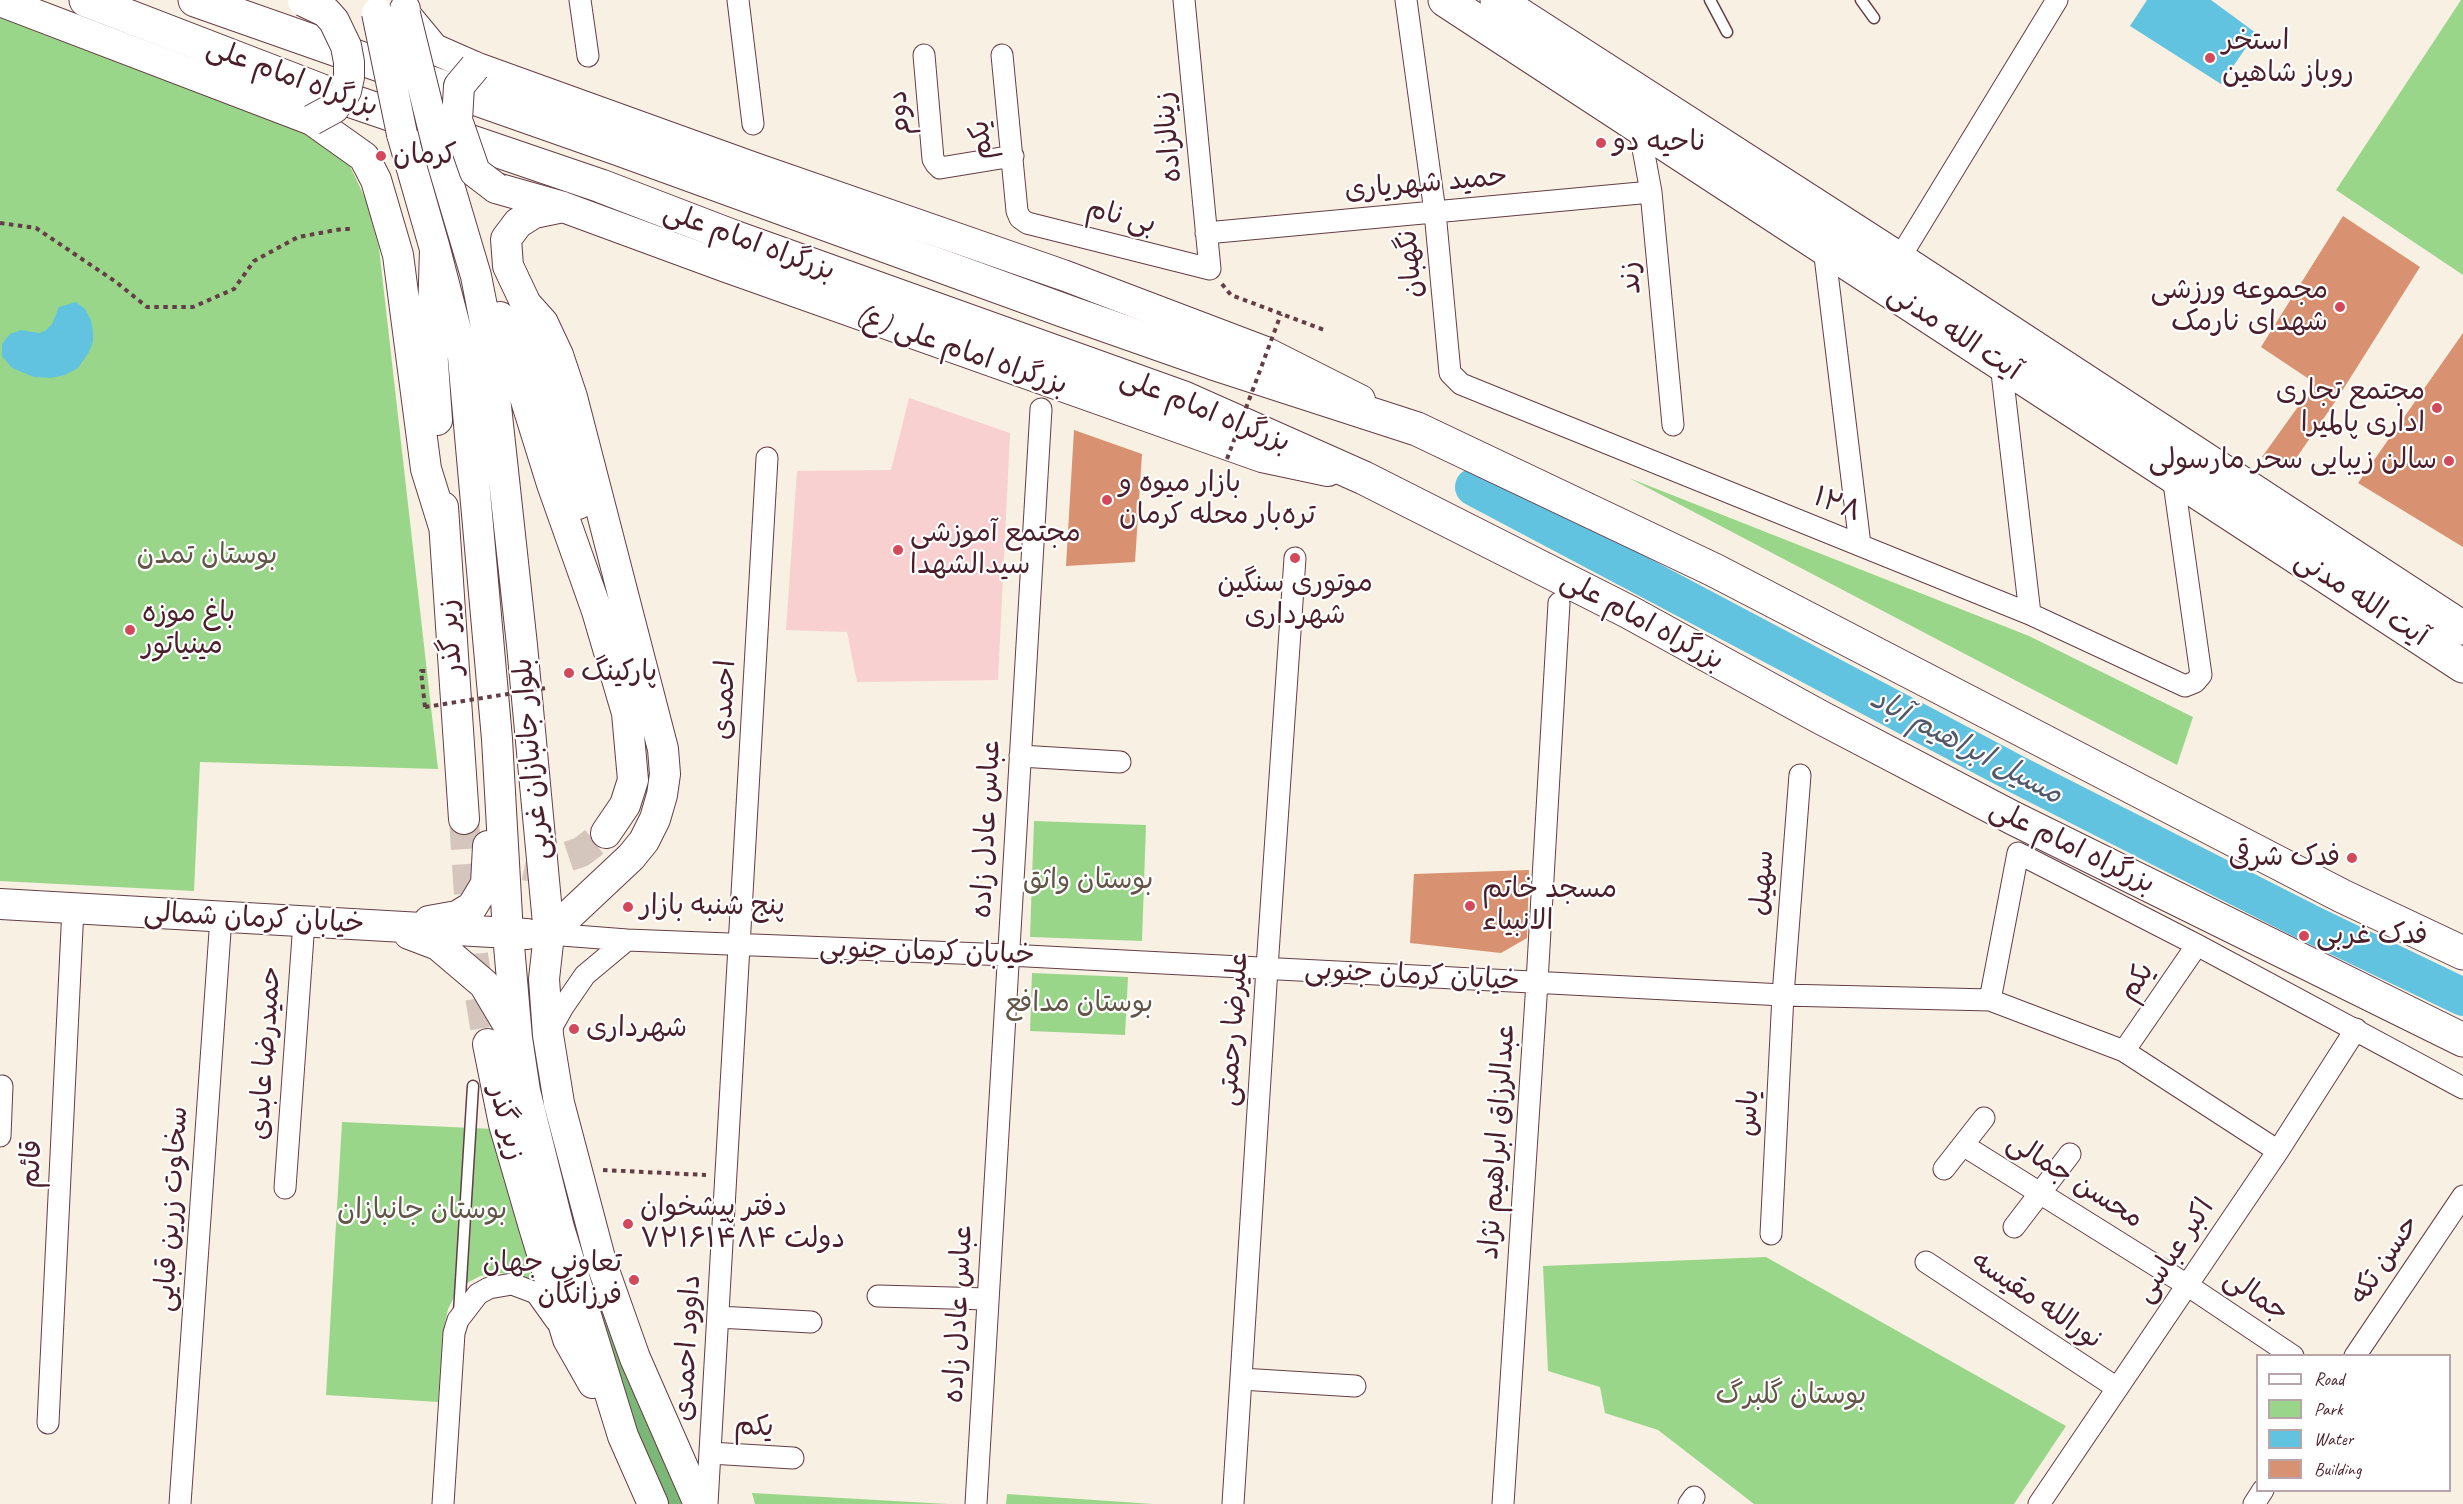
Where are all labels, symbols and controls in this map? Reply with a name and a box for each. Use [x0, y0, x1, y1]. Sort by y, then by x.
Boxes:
place label: استخر روباز شاهین [2222, 25, 2354, 91]
street label: بزرگراه امام علی [202, 31, 382, 125]
marker: استخر روباز شاهین [2203, 51, 2217, 65]
street label: دوم [881, 89, 919, 137]
street label: زینالزاده [1148, 90, 1190, 184]
street label: یکم [963, 119, 1001, 161]
place label: ناحیه دو [1613, 126, 1705, 160]
marker: ناحیه دو [1594, 136, 1608, 150]
place label: کرمان [393, 139, 457, 173]
marker: کرمان [374, 149, 388, 163]
street label: حمید شهریاری [1343, 160, 1509, 208]
street label: بی نام [1083, 192, 1159, 242]
street label: بزرگراه امام علی [659, 195, 839, 289]
street label: نگهبان [1391, 228, 1431, 300]
street label: زند [1613, 260, 1649, 296]
place label: مجموعه ورزشی شهدای نارمک [2151, 274, 2328, 340]
street label: آیت الله مدنی [1881, 277, 2027, 389]
street label: بزرگراه امام علی (ع) [851, 299, 1071, 403]
marker: مجموعه ورزشی شهدای نارمک [2333, 300, 2347, 314]
street label: بزرگراه امام علی [1115, 362, 1295, 460]
place label: مجتمع تجاری اداری پالمیرا [2276, 375, 2425, 441]
marker: مجتمع تجاری اداری پالمیرا [2430, 401, 2444, 415]
place label: سالن زیبایی سحر مارسولی [2149, 444, 2437, 478]
marker: سالن زیبایی سحر مارسولی [2442, 454, 2456, 468]
place label: بازار میوه و تره‌بار محله کرمان [1119, 467, 1316, 533]
street label: ۱۲۸ [1808, 480, 1866, 530]
marker: بازار میوه و تره‌بار محله کرمان [1100, 493, 1114, 507]
place label: مجتمع آموزشی سیدالشهدا [910, 517, 1081, 583]
park label: بوستان تمدن [137, 539, 277, 573]
marker: مجتمع آموزشی سیدالشهدا [891, 543, 905, 557]
street label: آیت الله مدنی [2288, 543, 2434, 655]
marker: موتوری سنگین شهرداری [1288, 551, 1302, 565]
street label: بزرگراه امام علی [1555, 564, 1729, 678]
place label: موتوری سنگین شهرداری [1217, 567, 1373, 633]
place label: باغ موزه مینیاتور [142, 597, 235, 663]
street label: زیر گذر [432, 598, 470, 676]
marker: باغ موزه مینیاتور [123, 623, 137, 637]
place label: پارکینگ [581, 656, 657, 690]
street label: بلوار جانبازان غربی [506, 657, 558, 861]
street label: احمدی [706, 659, 744, 741]
marker: پارکینگ [562, 666, 576, 680]
water label: مسیل ابراهیم آباد [1863, 681, 2069, 813]
street label: عباس عادل زاده [966, 739, 1008, 919]
street label: بزرگراه امام علی [1984, 792, 2160, 902]
place label: فدک شرقی [2228, 841, 2340, 875]
street label: سهیل [1744, 849, 1782, 917]
marker: فدک شرقی [2345, 851, 2359, 865]
park label: بوستان واثق [1023, 864, 1153, 898]
place label: مسجد خاتم الانبیاء [1482, 873, 1617, 939]
place label: پنج شنبه بازار [640, 890, 785, 924]
street label: خیابان کرمان شمالی [143, 896, 365, 942]
marker: مسجد خاتم الانبیاء [1463, 899, 1477, 913]
marker: پنج شنبه بازار [621, 900, 635, 914]
place label: فدک غربی [2316, 919, 2428, 953]
marker: فدک غربی [2297, 929, 2311, 943]
street label: خیابان کرمان جنوبی [819, 931, 1035, 973]
street label: علیرضا رحمتی [1212, 951, 1256, 1107]
street label: خیابان کرمان جنوبی [1304, 954, 1520, 998]
street label: یکم [2112, 956, 2162, 1008]
street label: حمیدرضا عابدی [243, 965, 289, 1141]
park label: بوستان مدافع [1005, 987, 1153, 1021]
place label: شهرداری [586, 1012, 687, 1046]
marker: شهرداری [567, 1022, 581, 1036]
street label: عبدالرزاق ابراهیم نژاد [1473, 1023, 1523, 1261]
street label: زیر گذر [481, 1082, 531, 1164]
street label: یاس [1731, 1089, 1767, 1137]
street label: سخاوت زرین قبایی [148, 1105, 196, 1313]
street label: محسن جمالی [2001, 1126, 2149, 1236]
street label: قائم [14, 1139, 50, 1189]
place label: دفتر پیشخوان دولت ۷۲۱۶۱۴۸۴ [640, 1191, 845, 1257]
street label: اکبر عباسی [2128, 1193, 2222, 1309]
park label: بوستان جانبازان [337, 1194, 507, 1228]
street label: حسن تکه [2343, 1209, 2427, 1311]
marker: دفتر پیشخوان دولت ۷۲۱۶۱۴۸۴ [621, 1217, 635, 1231]
street label: عباس عادل زاده [938, 1224, 980, 1404]
street label: نورالله مقیسه [1964, 1244, 2110, 1358]
place label: تعاونی جهان فرزانگان [483, 1247, 622, 1313]
street label: جمالی [2217, 1262, 2295, 1330]
marker: تعاونی جهان فرزانگان [627, 1273, 641, 1287]
street label: داوود احمدی [667, 1274, 709, 1422]
legend [2256, 1354, 2451, 1492]
text: Road [2314, 1368, 2344, 1390]
park label: بوستان گلبرگ [1716, 1379, 1866, 1413]
text: Park [2314, 1398, 2343, 1420]
street label: یکم [733, 1409, 775, 1445]
text: Water [2314, 1428, 2353, 1450]
text: Building [2314, 1458, 2361, 1480]

